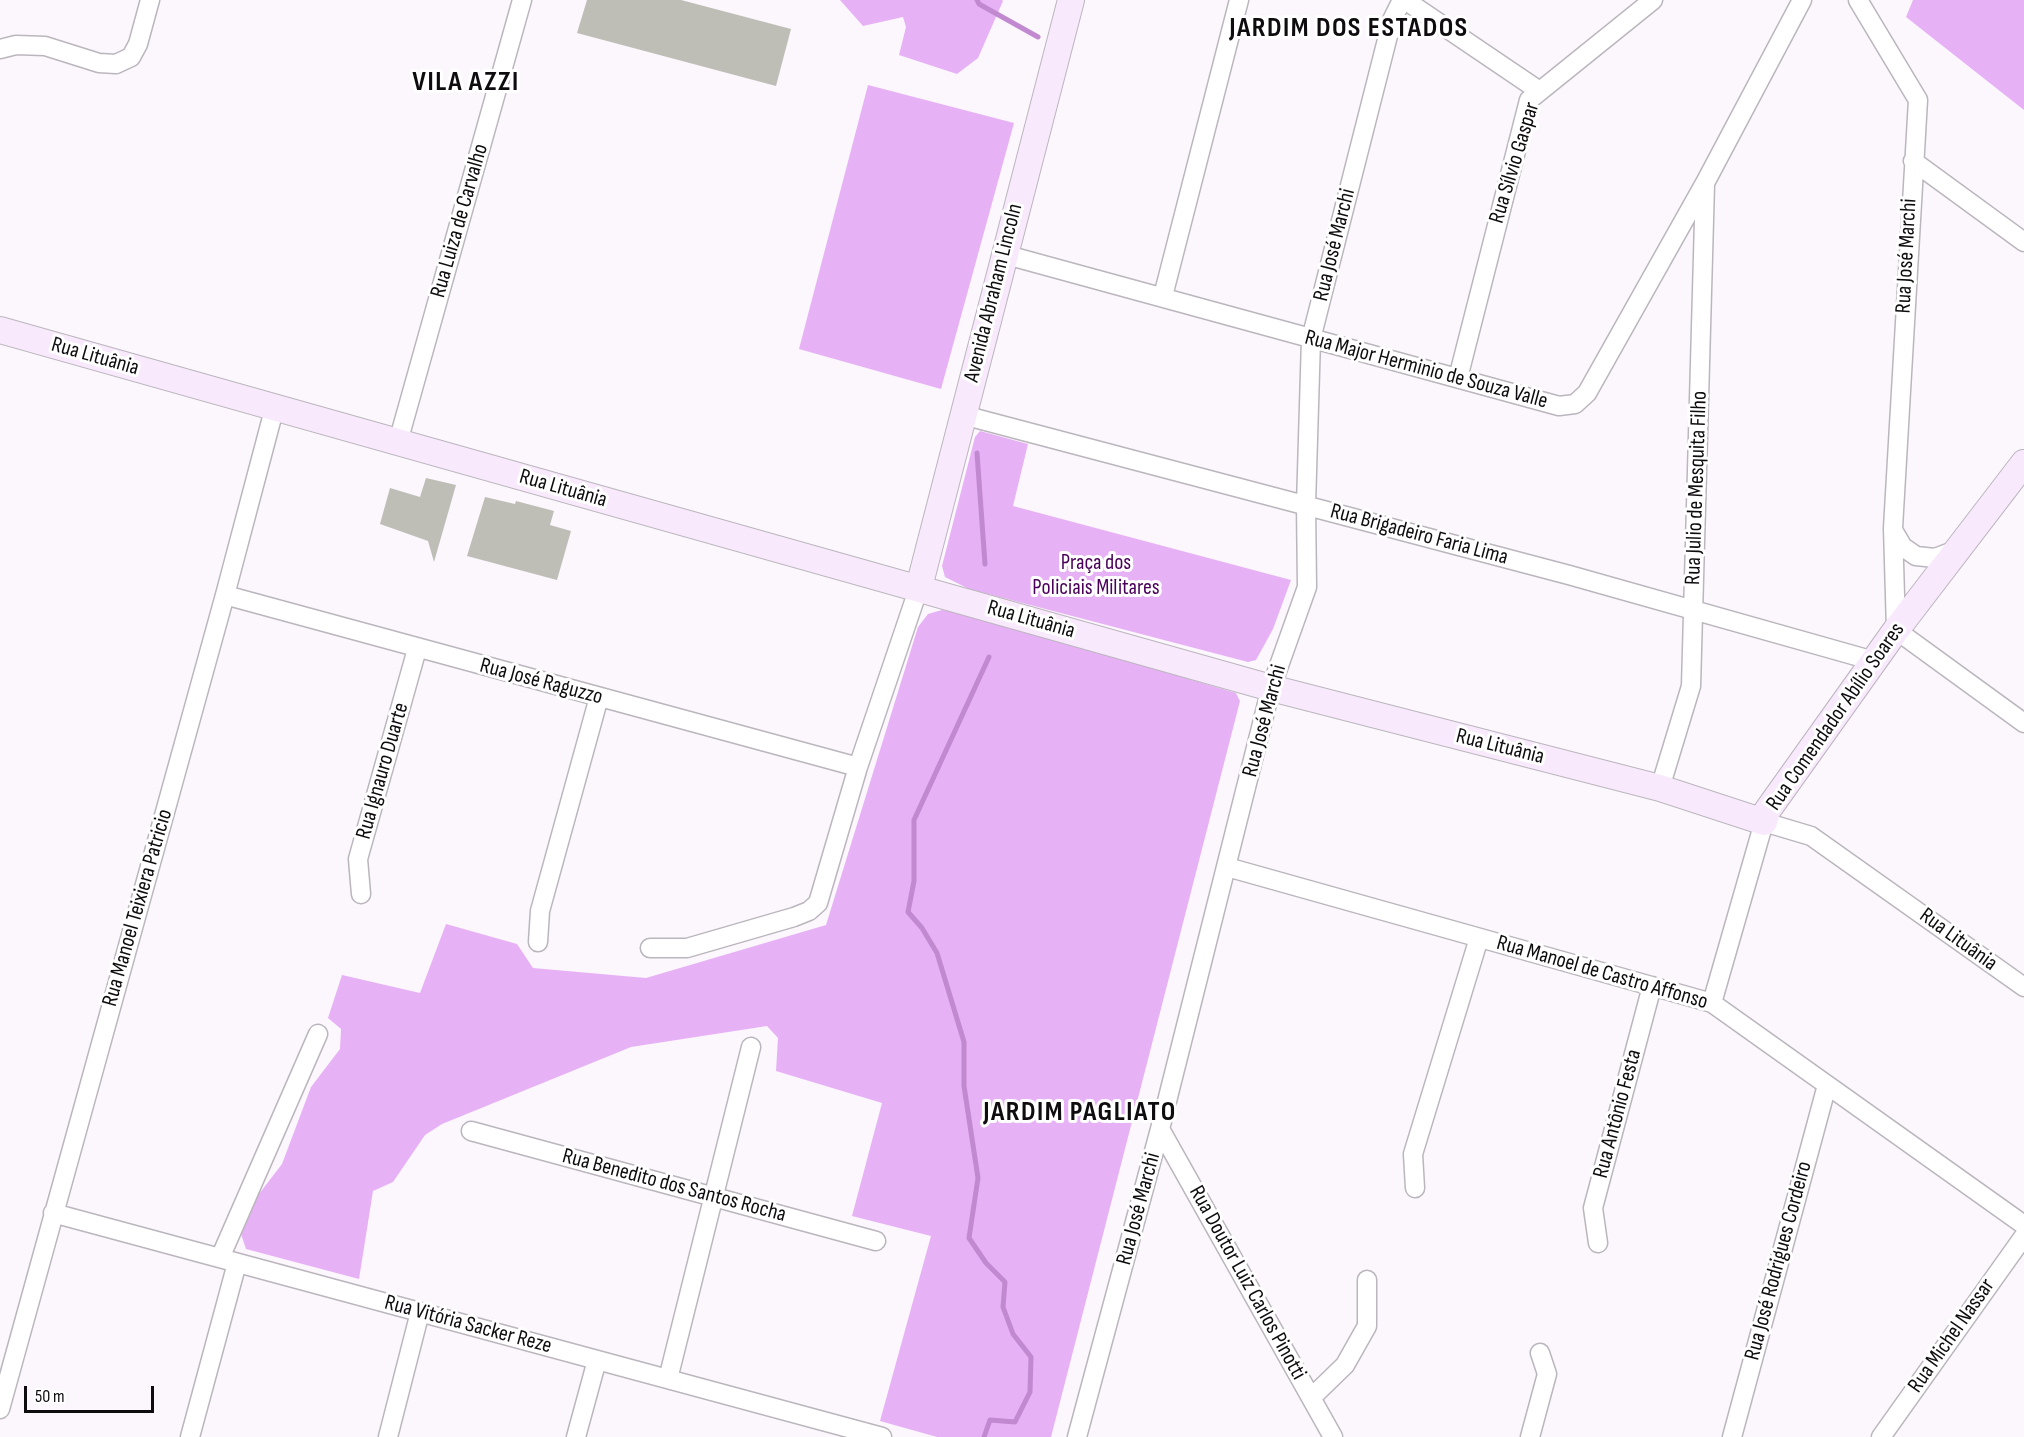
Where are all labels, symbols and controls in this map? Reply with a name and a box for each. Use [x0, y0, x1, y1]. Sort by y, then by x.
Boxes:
district label: JARDIM DOS ESTADOS [1229, 12, 1469, 46]
district label: VILA AZZI [412, 66, 520, 100]
street label: Rua Sílvio Gaspar [1484, 99, 1546, 227]
street label: Rua Luiza de Carvalho [425, 141, 495, 301]
street label: Rua José Marchi [1308, 186, 1362, 304]
street label: Rua José Marchi [1891, 198, 1923, 314]
street label: Avenida Abraham Lincoln [959, 201, 1029, 385]
street label: Rua Major Herminio de Souza Valle [1302, 325, 1550, 415]
street label: Rua Lituânia [48, 332, 142, 382]
street label: Rua Julio de Mesquita Filho [1680, 391, 1714, 585]
street label: Rua Lituânia [516, 464, 610, 514]
street label: Rua Brigadeiro Faria Lima [1327, 499, 1511, 571]
park label: Praça dos Policiais Militares [1032, 550, 1160, 602]
street label: Rua Lituânia [984, 595, 1078, 645]
street label: Rua Comendador Abílio Soares [1761, 618, 1911, 816]
street label: Rua José Raguzzo [477, 653, 605, 711]
street label: Rua José Marchi [1237, 662, 1293, 780]
street label: Rua Ignauro Duarte [351, 700, 415, 842]
street label: Rua Lituânia [1453, 723, 1547, 771]
street label: Rua Manoel Teixiera Patricio [97, 806, 179, 1010]
street label: Rua Lituânia [1914, 903, 2002, 977]
street label: Rua Manoel de Castro Affonso [1493, 930, 1711, 1016]
street label: Rua Antônio Festa [1588, 1047, 1648, 1181]
district label: JARDIM PAGLIATO [983, 1096, 1177, 1130]
street label: Rua Benedito dos Santos Rocha [559, 1143, 789, 1229]
street label: Rua José Marchi [1111, 1150, 1167, 1268]
street label: Rua José Rodrigues Cordeiro [1740, 1159, 1818, 1363]
street label: Rua Doutor Luiz Carlos Pinotti [1183, 1181, 1311, 1385]
street label: Rua Michel Nassar [1903, 1274, 2001, 1398]
street label: Rua Vitória Sacker Reze [382, 1290, 554, 1360]
scale bar [27, 1374, 158, 1412]
text: 50 m [35, 1386, 65, 1407]

